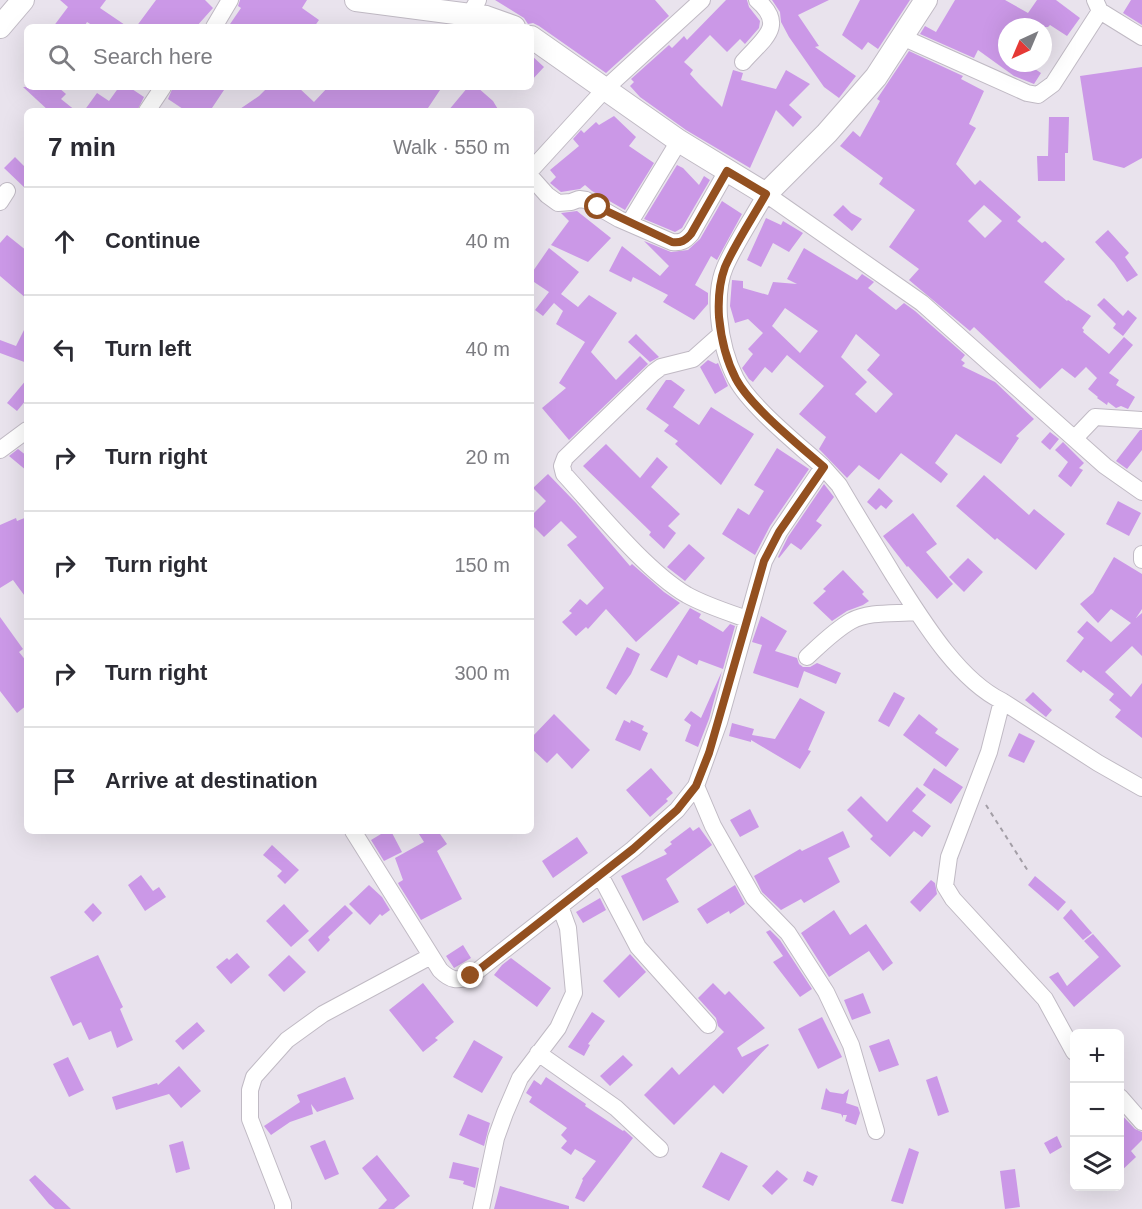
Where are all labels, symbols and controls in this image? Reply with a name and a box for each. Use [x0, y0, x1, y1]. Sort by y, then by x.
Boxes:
north arrow [998, 18, 1052, 72]
search box [24, 24, 534, 90]
icon: search [45, 41, 78, 74]
text: Search here [93, 44, 213, 69]
text: 7 min [48, 132, 116, 162]
text: Walk · 550 m [393, 136, 510, 158]
route start [584, 193, 610, 219]
icon: ahead [48, 225, 81, 258]
text: Continue [105, 228, 200, 253]
text: 40 m [466, 230, 510, 252]
icon: left [48, 333, 81, 366]
text: Turn left [105, 336, 191, 361]
text: 40 m [466, 338, 510, 360]
icon: right [48, 441, 81, 474]
text: Turn right [105, 444, 207, 469]
text: 20 m [466, 446, 510, 468]
icon: right [48, 549, 81, 582]
text: Turn right [105, 552, 207, 577]
text: 150 m [454, 554, 510, 576]
icon: right [48, 657, 81, 690]
text: Turn right [105, 660, 207, 685]
text: 300 m [454, 662, 510, 684]
icon: arrive [48, 765, 81, 798]
text: Arrive at destination [105, 768, 318, 793]
route end [457, 962, 483, 988]
map controls [1070, 1029, 1124, 1191]
button: + [1070, 1029, 1124, 1083]
button: − [1070, 1083, 1124, 1137]
button: layers [1070, 1137, 1124, 1191]

